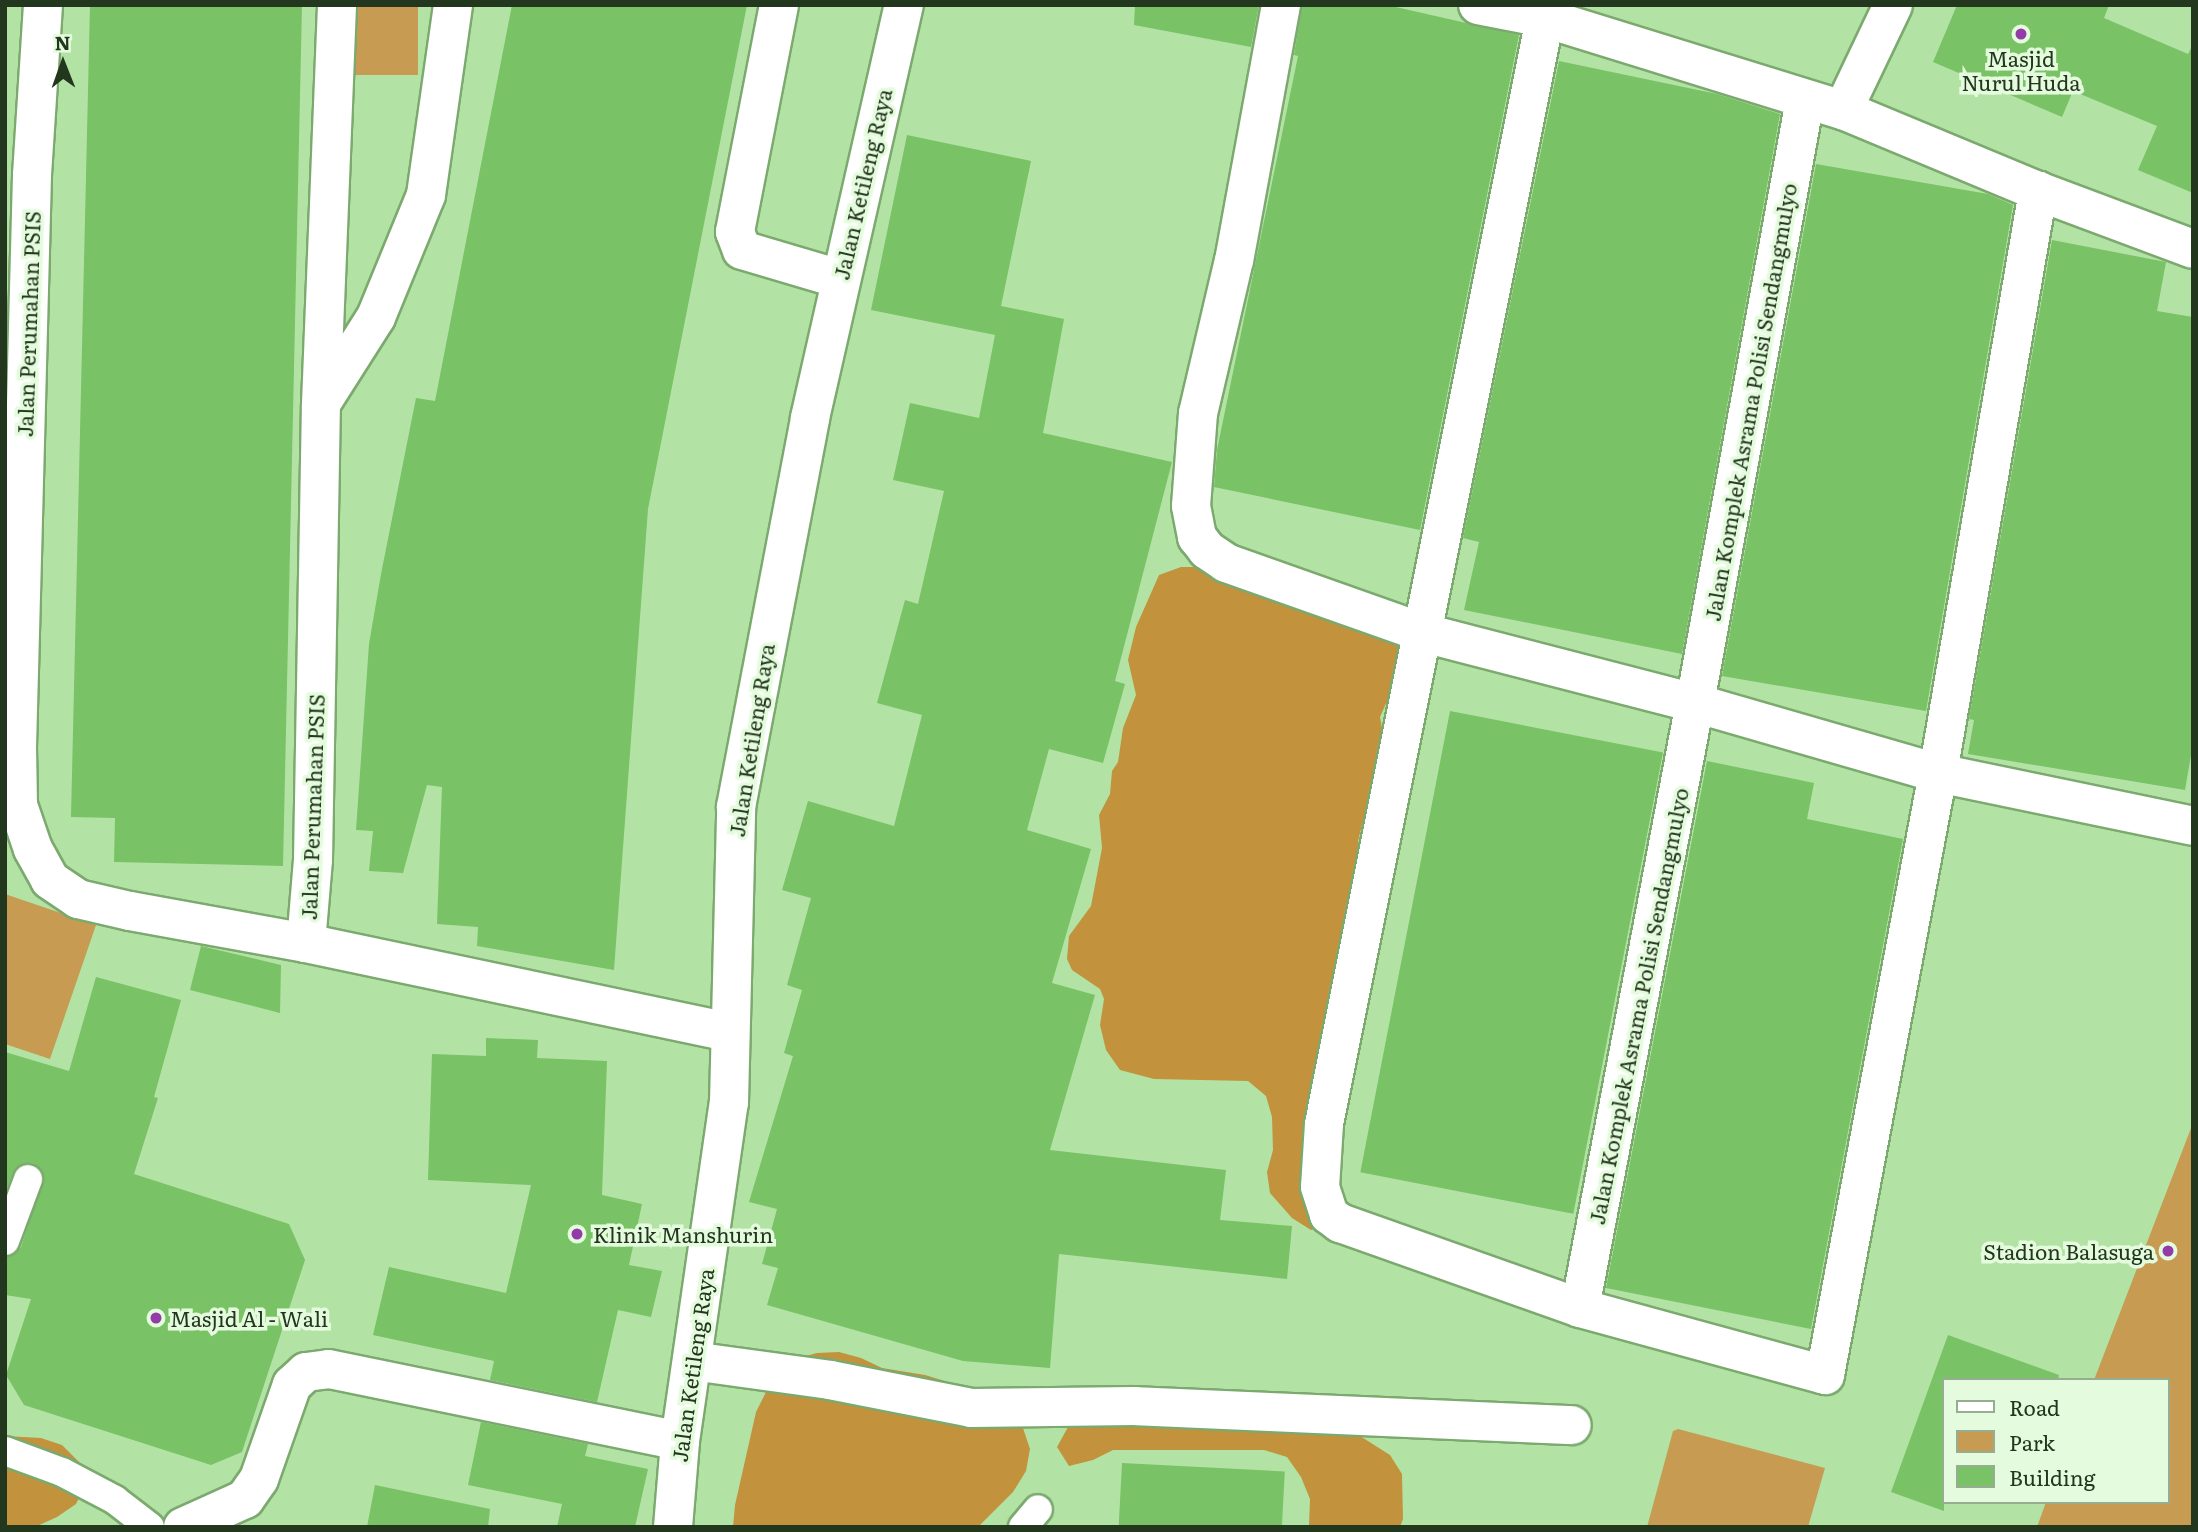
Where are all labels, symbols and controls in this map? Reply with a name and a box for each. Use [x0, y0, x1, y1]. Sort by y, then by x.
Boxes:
marker: Masjid Nurul Huda [2013, 26, 2029, 42]
north arrow [28, 28, 98, 98]
text: N [54, 28, 71, 56]
place label: Masjid Nurul Huda [1961, 45, 2081, 95]
street label: Jalan Ketileng Raya [828, 86, 896, 282]
street label: Jalan Komplek Asrama Polisi Sendangmulyo [1699, 181, 1801, 623]
street label: Jalan Perumahan PSIS [11, 211, 45, 437]
street label: Jalan Ketileng Raya [723, 642, 779, 838]
street label: Jalan Perumahan PSIS [295, 694, 329, 920]
street label: Jalan Komplek Asrama Polisi Sendangmulyo [1583, 786, 1693, 1226]
place label: Klinik Manshurin [593, 1221, 773, 1247]
marker: Klinik Manshurin [567, 1224, 587, 1244]
place label: Stadion Balasuga [1983, 1238, 2154, 1264]
marker: Stadion Balasuga [2160, 1243, 2176, 1259]
street label: Jalan Ketileng Raya [666, 1266, 718, 1464]
place label: Masjid Al - Wali [170, 1305, 328, 1331]
marker: Masjid Al - Wali [148, 1310, 164, 1326]
legend [1942, 1378, 2170, 1504]
text: Road [2009, 1391, 2060, 1422]
text: Park [2009, 1426, 2055, 1457]
text: Building [2009, 1461, 2095, 1492]

